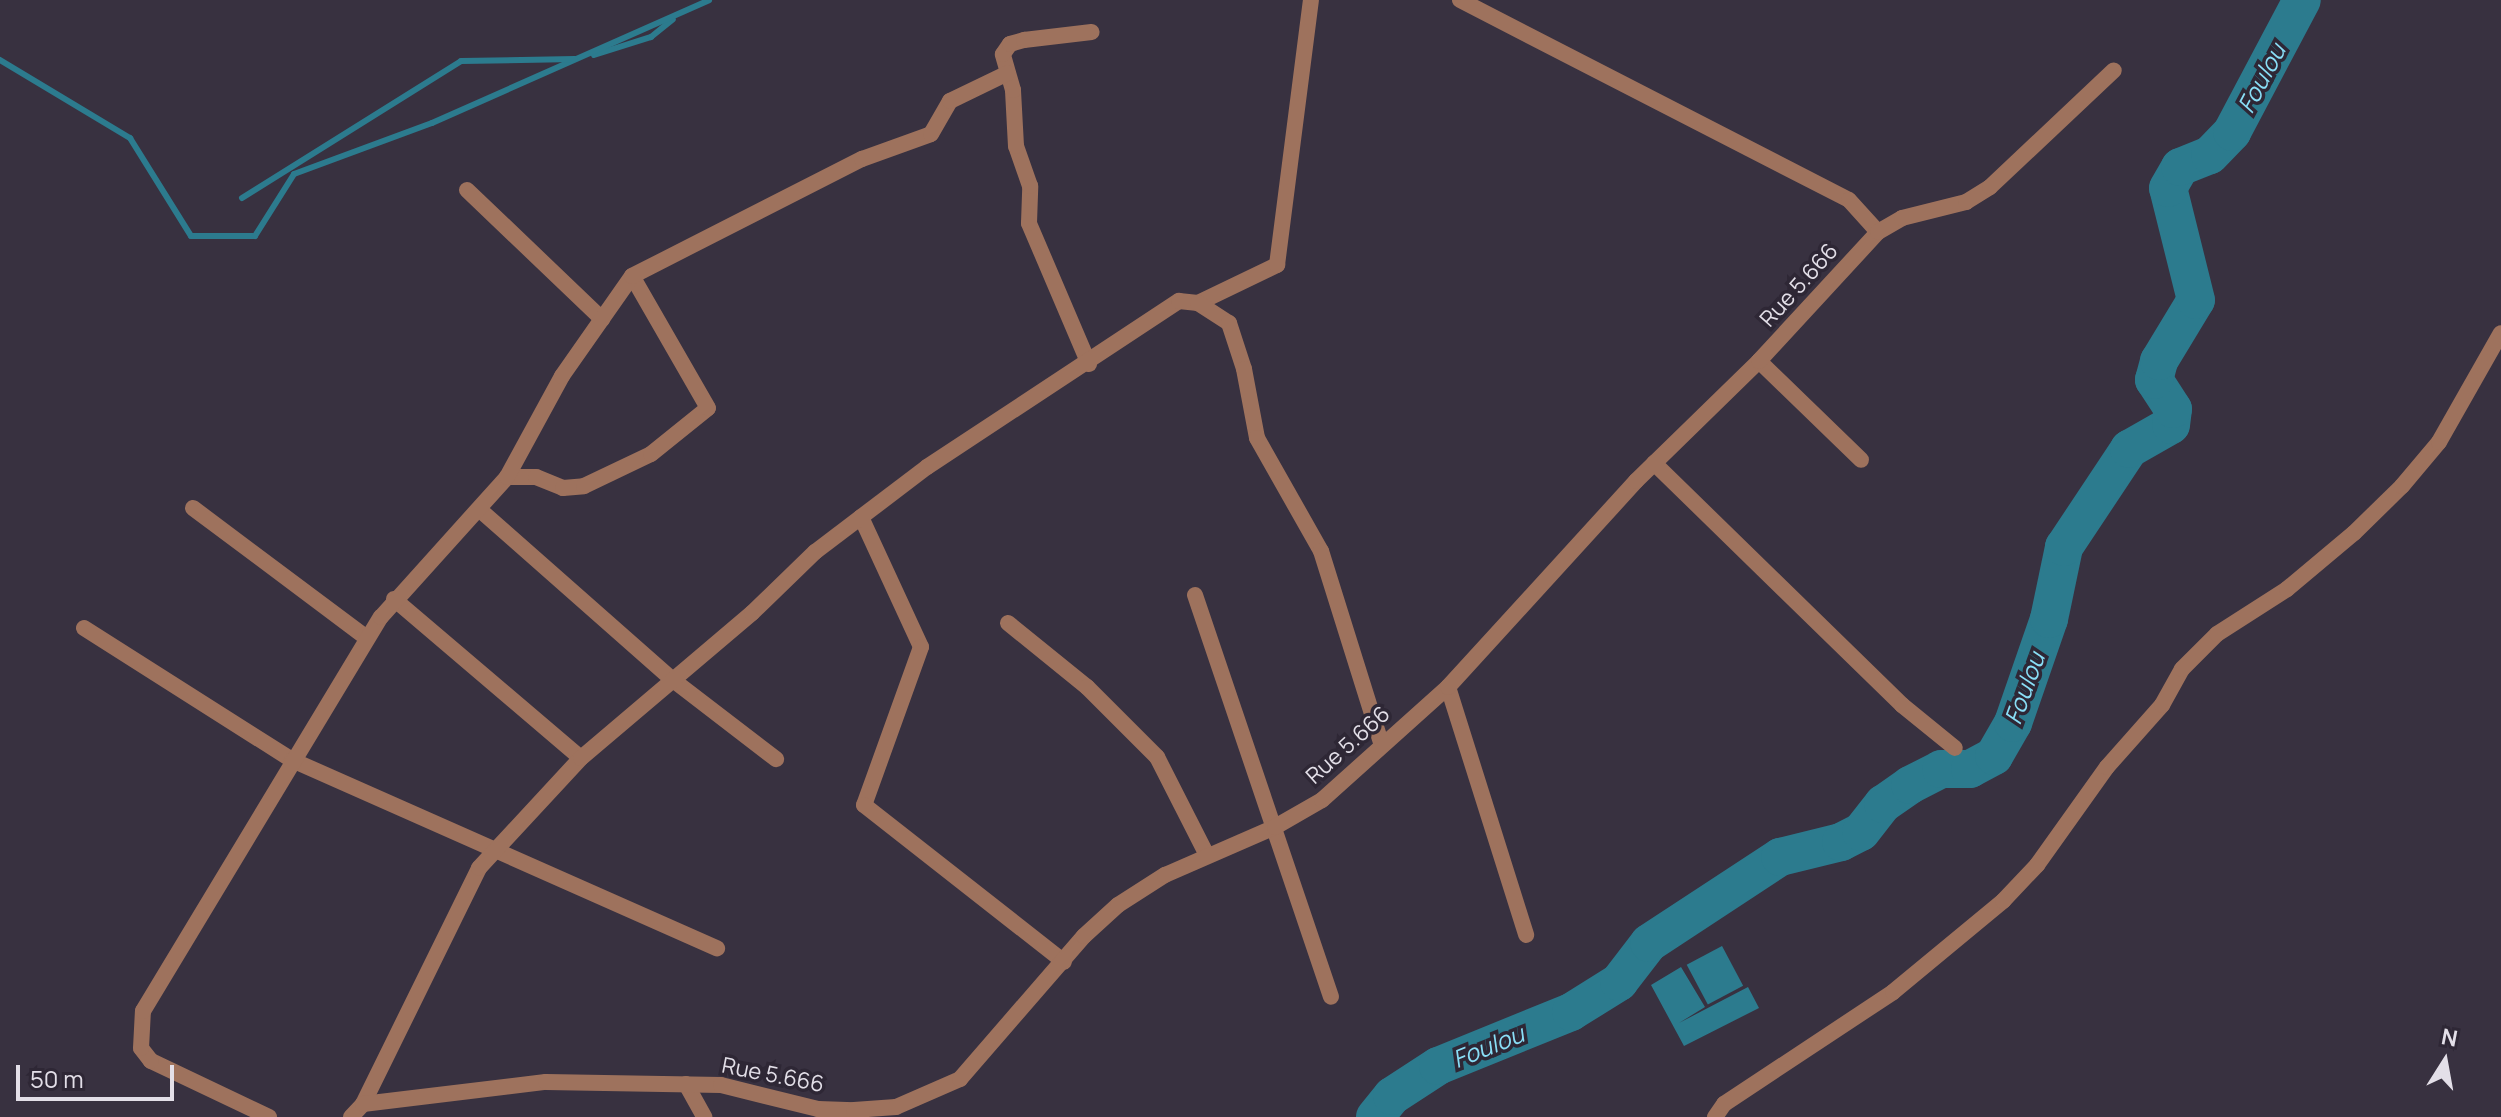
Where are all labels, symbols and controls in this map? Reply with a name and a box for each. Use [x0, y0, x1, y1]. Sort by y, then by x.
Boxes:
water label: Foulou [2231, 38, 2291, 118]
street label: Rue 5.666 [1755, 238, 1843, 332]
water label: Foulou [1998, 648, 2050, 728]
street label: Rue 5.666 [1301, 701, 1395, 789]
water label: Foulou [1448, 1019, 1528, 1073]
north arrow [2405, 1021, 2485, 1101]
text: N [2439, 1021, 2460, 1054]
scale bar [20, 1049, 178, 1099]
street label: Rue 5.666 [720, 1052, 826, 1098]
text: 50 m [30, 1062, 84, 1095]

